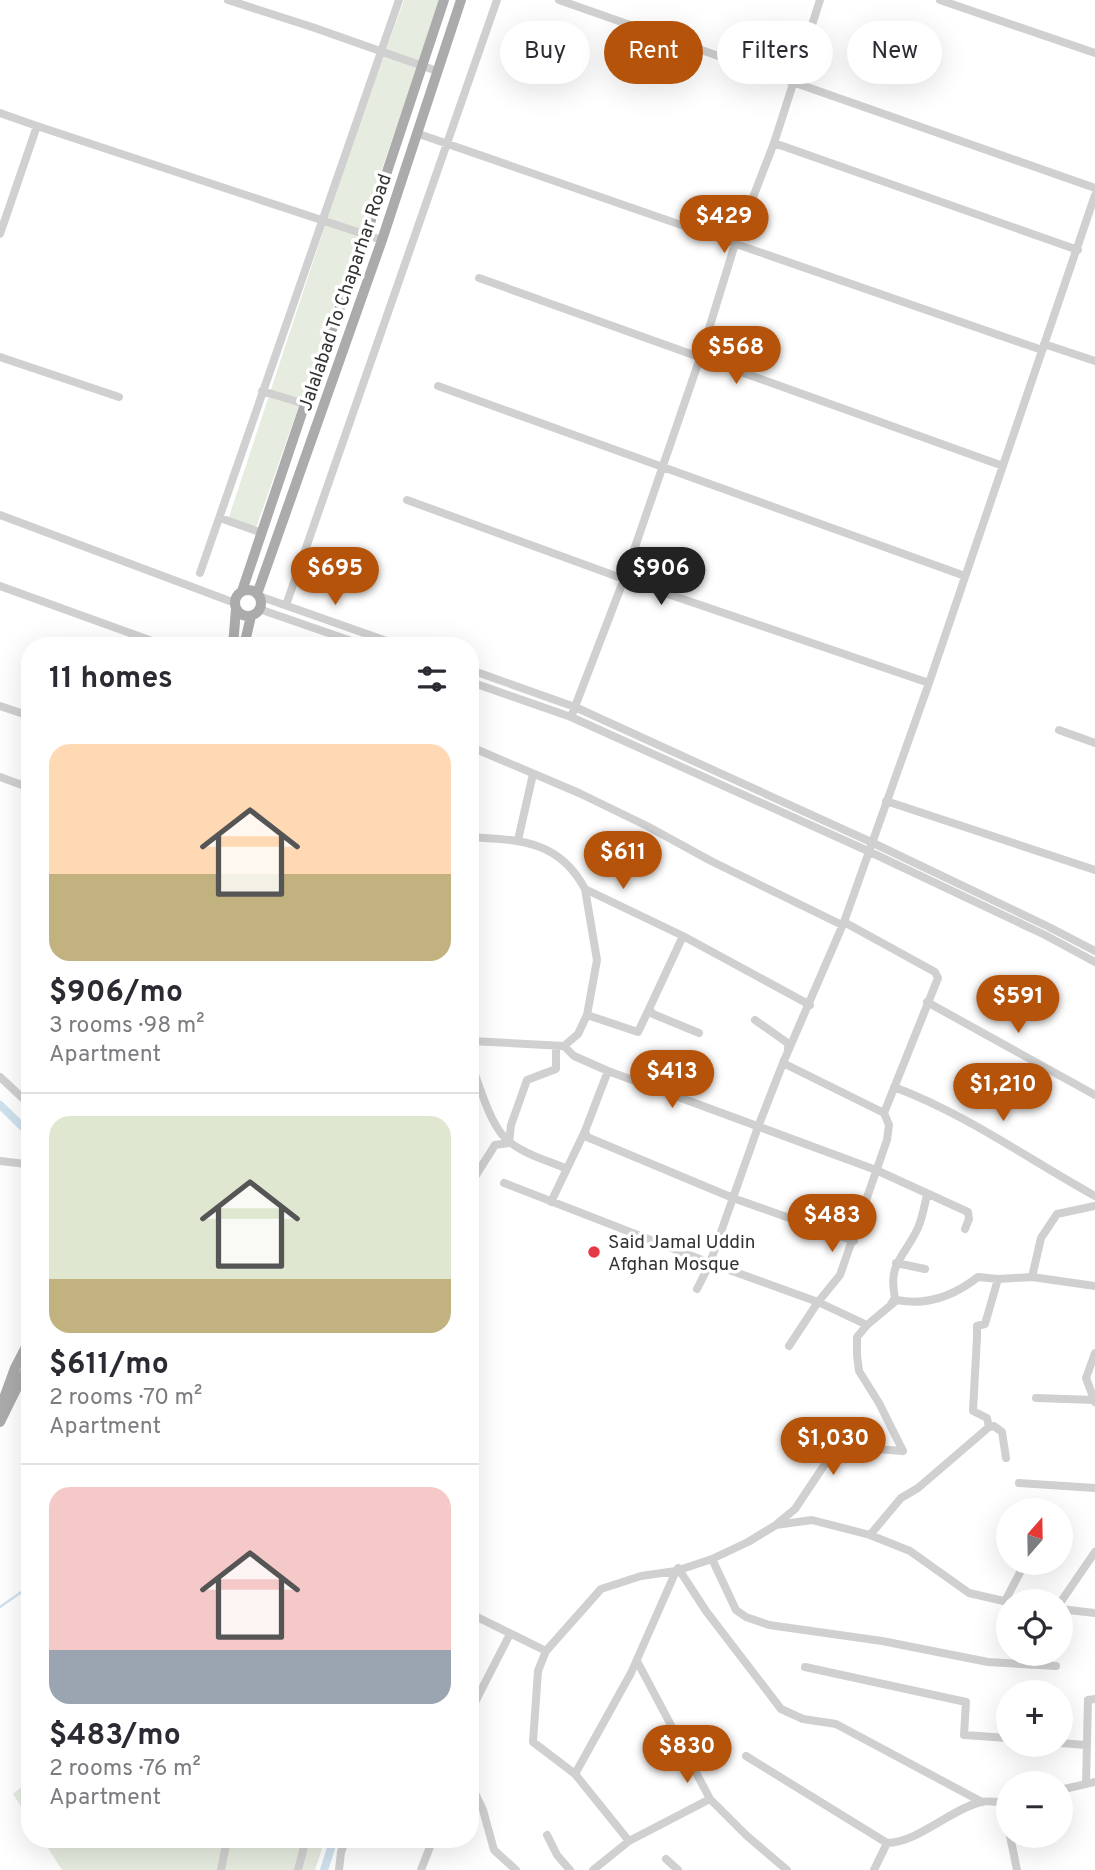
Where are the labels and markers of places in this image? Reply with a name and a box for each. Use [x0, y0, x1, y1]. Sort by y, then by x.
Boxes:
pin: $429 [683, 196, 765, 255]
pin: $568 [695, 326, 777, 386]
pin: $695 [294, 548, 376, 607]
pin: $906 [620, 548, 702, 607]
pin: $611 [582, 832, 664, 891]
pin: $591 [977, 976, 1059, 1035]
pin: $413 [631, 1050, 713, 1110]
pin: $1,210 [946, 1064, 1060, 1123]
pin: $483 [791, 1194, 873, 1254]
place label: Said Jamal Uddin Afghan Mosque [608, 1231, 756, 1277]
marker: Said Jamal Uddin Afghan Mosque [586, 1244, 602, 1260]
pin: $1,030 [776, 1418, 890, 1477]
pin: $830 [646, 1726, 728, 1785]

